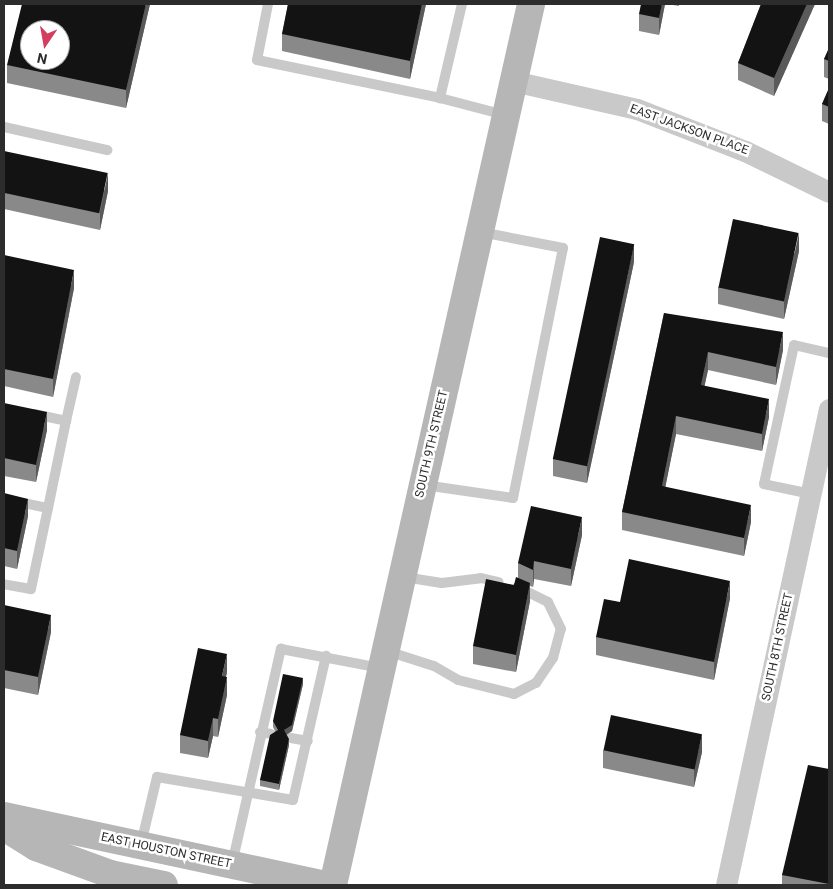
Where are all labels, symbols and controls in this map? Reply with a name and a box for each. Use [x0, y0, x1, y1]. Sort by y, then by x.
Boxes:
north arrow [20, 20, 70, 70]
text: N [36, 50, 49, 68]
street label: EAST JACKSON PLACE [628, 102, 750, 158]
street label: SOUTH 9TH STREET [413, 389, 451, 499]
street label: SOUTH 8TH STREET [760, 592, 796, 702]
street label: EAST HOUSTON STREET [99, 830, 233, 872]

